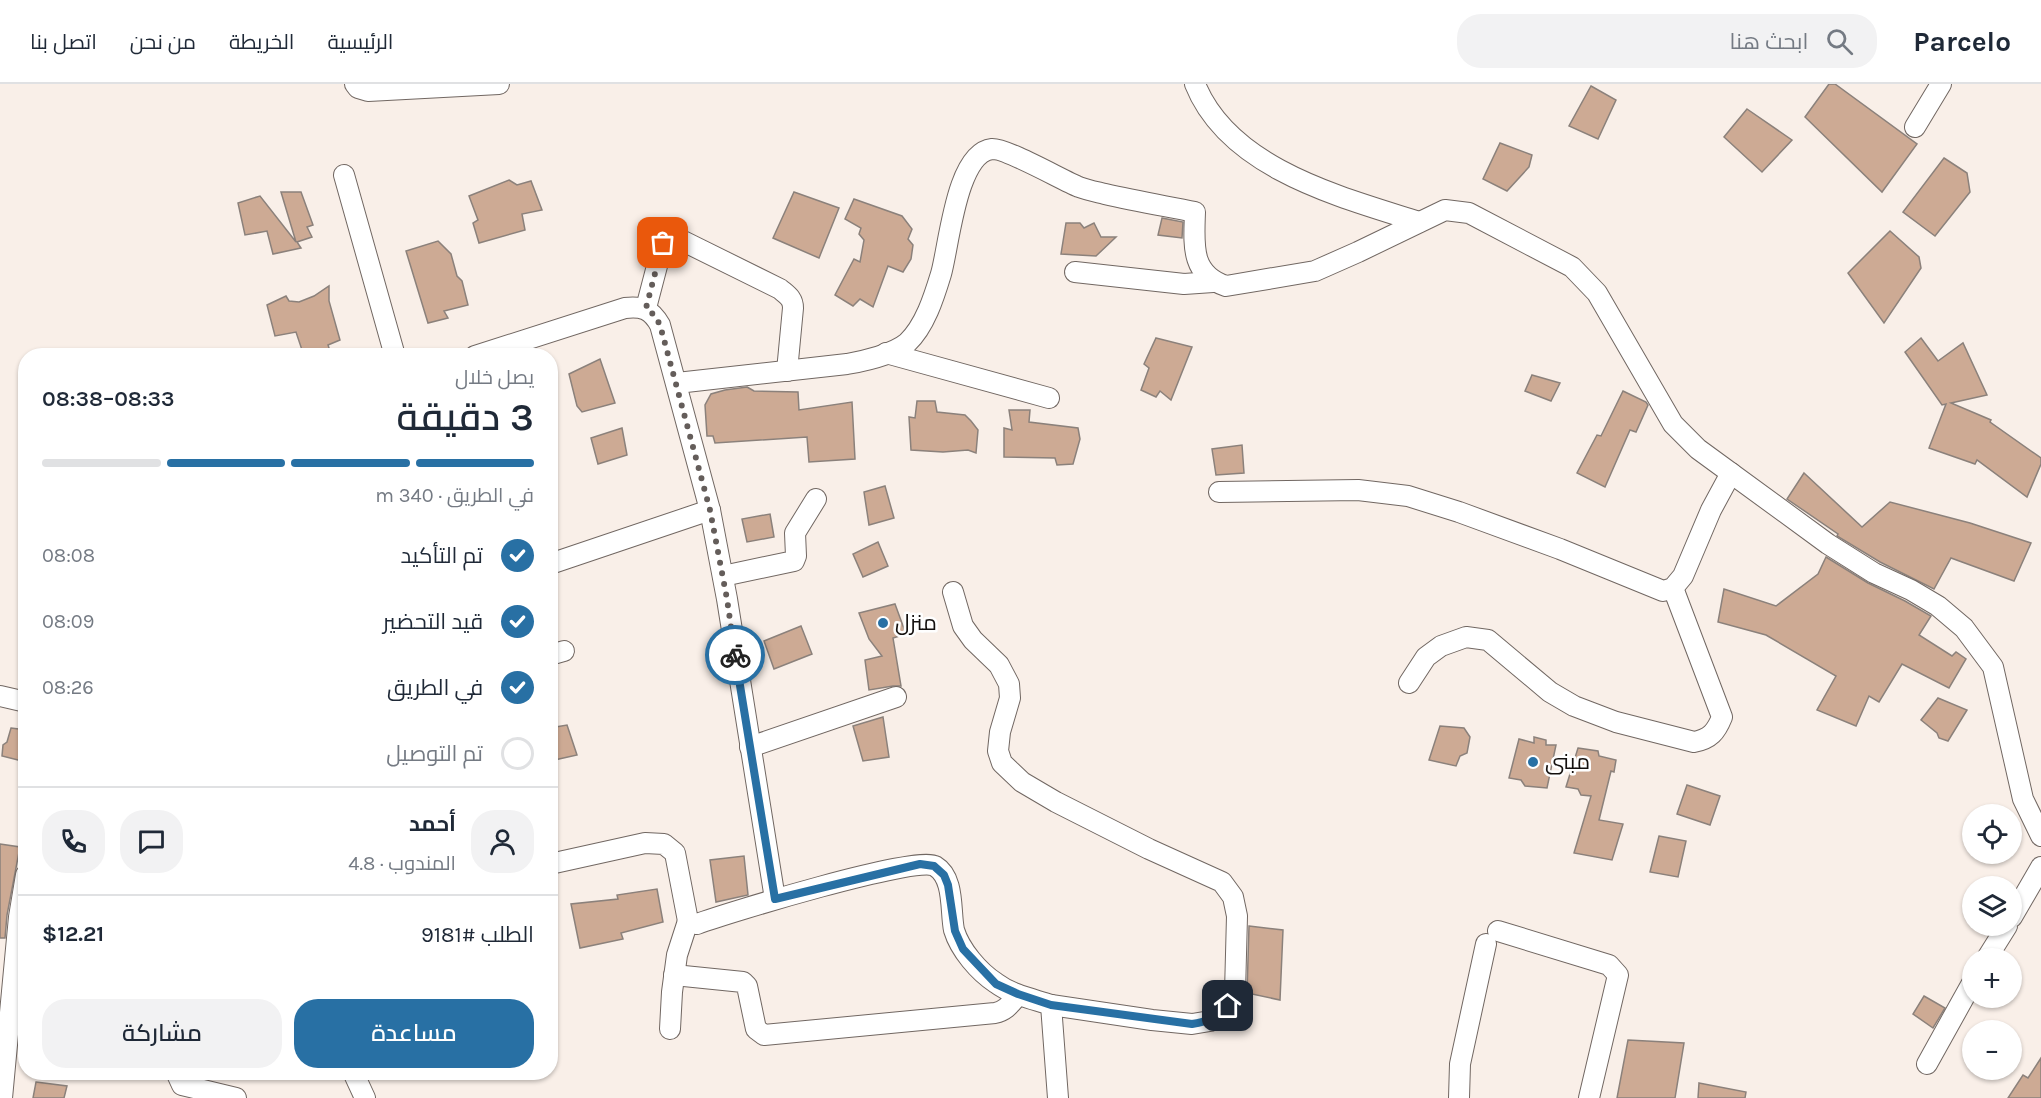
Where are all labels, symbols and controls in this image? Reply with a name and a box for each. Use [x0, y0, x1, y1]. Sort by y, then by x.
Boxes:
search box [1457, 14, 1877, 68]
icon: search [1823, 25, 1856, 58]
text: Parcelo [1913, 25, 2011, 58]
text: ابحث هنا [1730, 29, 1808, 55]
text: اتصل بنا [30, 30, 97, 54]
text: من نحن [130, 30, 196, 54]
text: الخريطة [229, 30, 294, 54]
text: الرئيسية [327, 30, 393, 54]
pin [637, 217, 688, 268]
icon: bag [646, 226, 679, 259]
text: يصل خلال [455, 366, 534, 389]
text: 08:33–08:38 [42, 386, 175, 412]
text: 3 دقيقة [396, 394, 534, 440]
text: في الطريق · 340 m [375, 484, 534, 507]
icon: check [501, 539, 534, 572]
text: تم التأكيد [400, 543, 483, 569]
text: 08:08 [42, 544, 95, 567]
icon: check [501, 605, 534, 638]
text: قيد التحضير [383, 609, 483, 635]
text: 08:09 [42, 610, 94, 633]
place label: منزل [895, 610, 937, 636]
marker: منزل [876, 616, 890, 630]
courier [705, 625, 765, 685]
icon: bike [719, 639, 752, 672]
icon: check [501, 671, 534, 704]
text: في الطريق [387, 675, 483, 701]
text: 08:26 [42, 676, 94, 699]
text: تم التوصيل [386, 741, 483, 767]
place label: مبنى [1545, 749, 1590, 775]
marker: مبنى [1526, 755, 1540, 769]
map controls [1962, 804, 2022, 1080]
button: locate [1962, 804, 2022, 864]
button: phone [42, 810, 105, 873]
button: chat [120, 810, 183, 873]
button: person [471, 810, 534, 873]
text: أحمد [409, 811, 456, 837]
text: المندوب · 4.8 [348, 852, 456, 875]
button: layers [1962, 876, 2022, 936]
text: $12.21 [42, 921, 104, 947]
text: الطلب #9181 [421, 922, 534, 948]
button: + [1962, 948, 2022, 1008]
pin [1202, 980, 1253, 1031]
icon: home [1211, 989, 1244, 1022]
button: مشاركة [42, 999, 282, 1068]
button: مساعدة [294, 999, 534, 1068]
button: − [1962, 1020, 2022, 1080]

